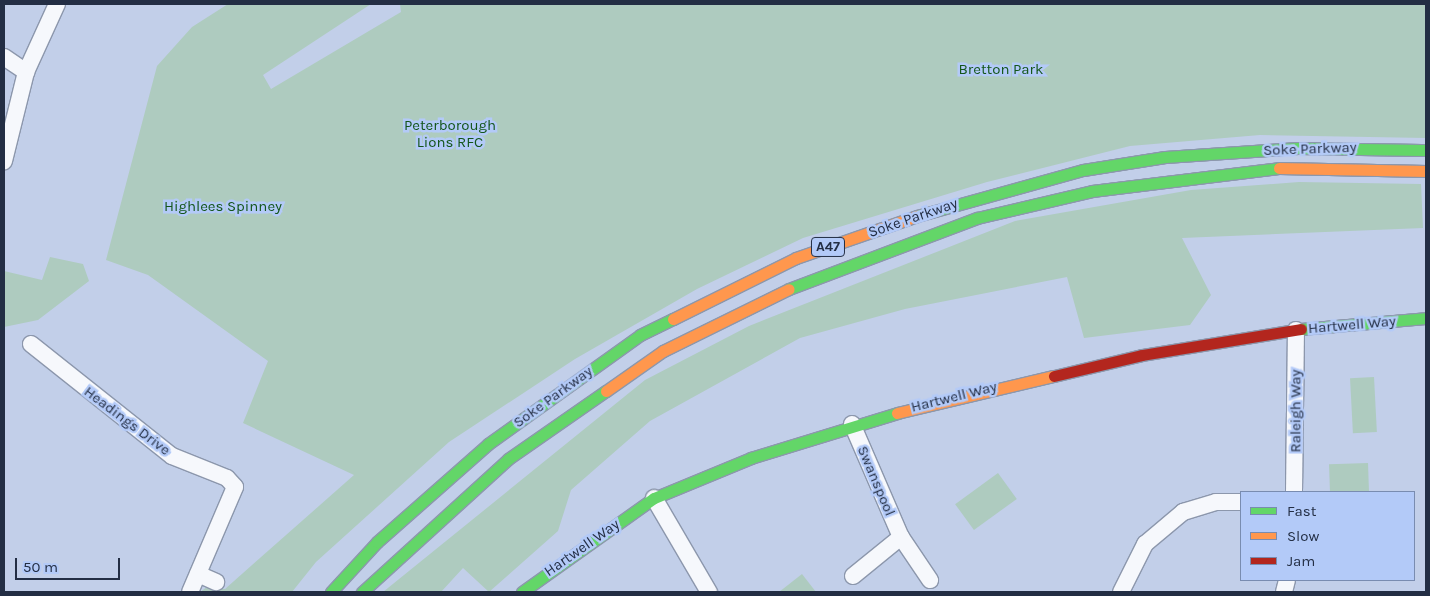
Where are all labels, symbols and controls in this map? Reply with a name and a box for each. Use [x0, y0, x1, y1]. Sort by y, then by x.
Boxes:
park label: Bretton Park [959, 61, 1043, 79]
park label: Peterborough Lions RFC [404, 116, 496, 151]
street label: Soke Parkway [1263, 138, 1357, 160]
street label: Soke Parkway [866, 194, 960, 242]
park label: Highlees Spinney [164, 198, 282, 216]
road number: A47 [810, 236, 846, 258]
street label: Hartwell Way [1307, 312, 1397, 338]
street label: Soke Parkway [510, 362, 596, 432]
street label: Raleigh Way [1287, 369, 1305, 453]
street label: Hartwell Way [909, 378, 999, 416]
street label: Headings Drive [80, 383, 174, 459]
street label: Swanspool [853, 443, 899, 519]
legend [1240, 491, 1415, 581]
text: Fast [1287, 502, 1316, 520]
street label: Hartwell Way [541, 515, 623, 581]
text: Slow [1287, 527, 1319, 545]
scale bar [18, 548, 122, 580]
text: Jam [1287, 552, 1315, 570]
text: 50 m [23, 558, 58, 576]

